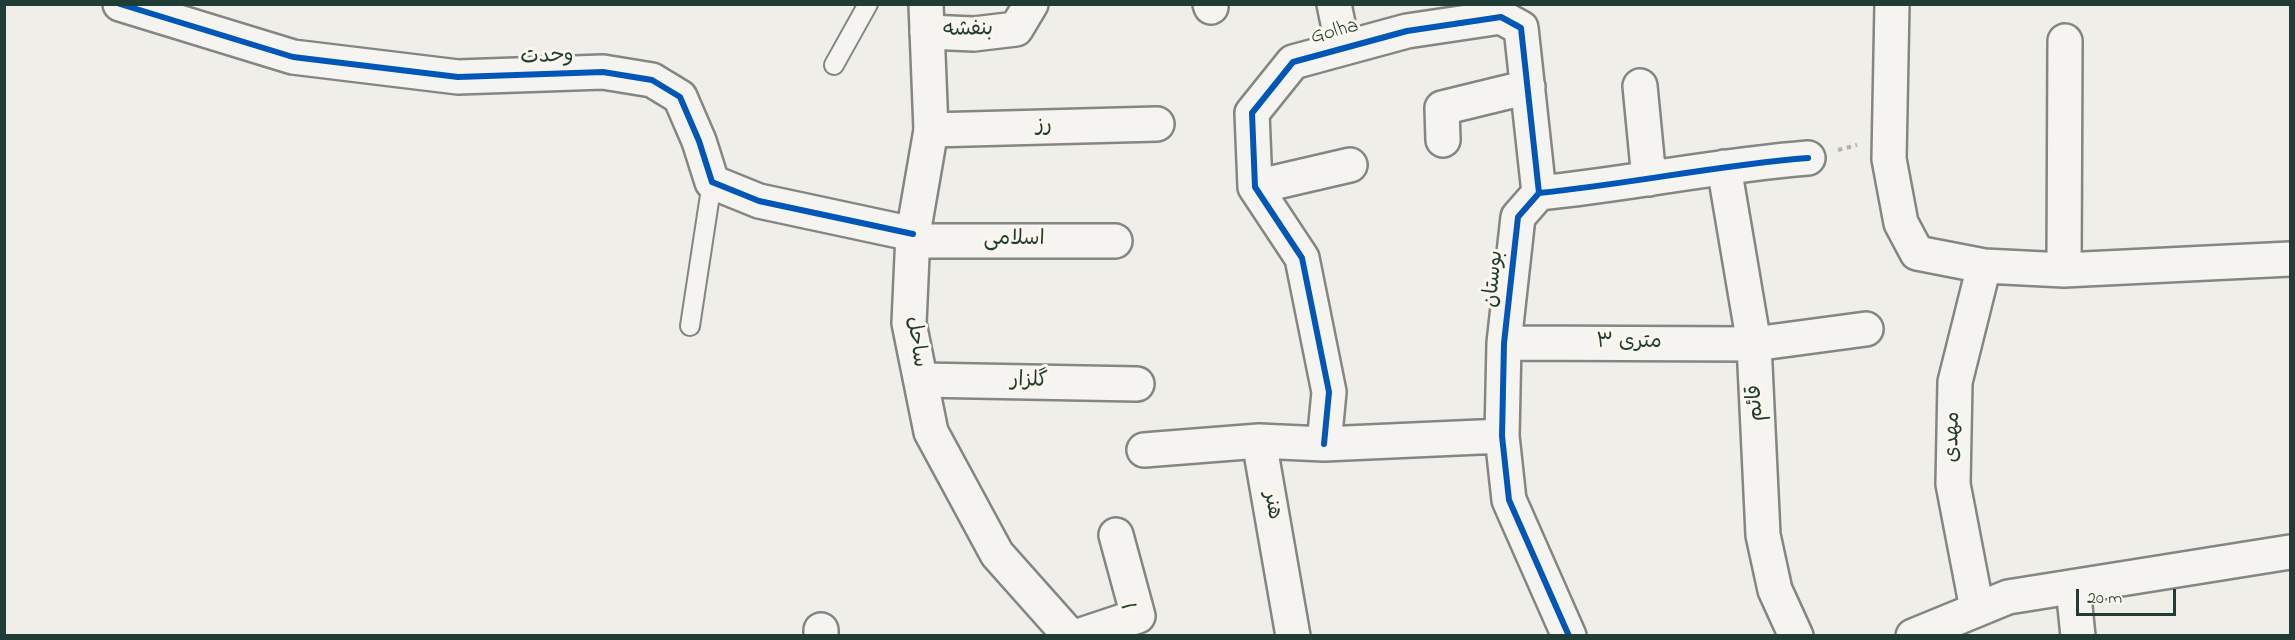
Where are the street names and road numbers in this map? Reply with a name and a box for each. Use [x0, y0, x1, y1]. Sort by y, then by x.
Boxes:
street label: Golha [1308, 15, 1362, 51]
street label: بنفشه [943, 18, 993, 44]
street label: وحدت [520, 44, 574, 72]
street label: رز [1036, 114, 1052, 140]
street label: اسلامی [983, 228, 1045, 254]
street label: بوستان [1479, 249, 1511, 309]
street label: ساحل [899, 315, 931, 369]
street label: ۳ متری [1596, 331, 1662, 357]
street label: گلزار [1010, 369, 1048, 395]
street label: قائم [1743, 384, 1771, 422]
street label: مهدی [1941, 411, 1967, 463]
street label: هنر [1256, 490, 1286, 522]
street label: ۱ [1120, 600, 1146, 610]

